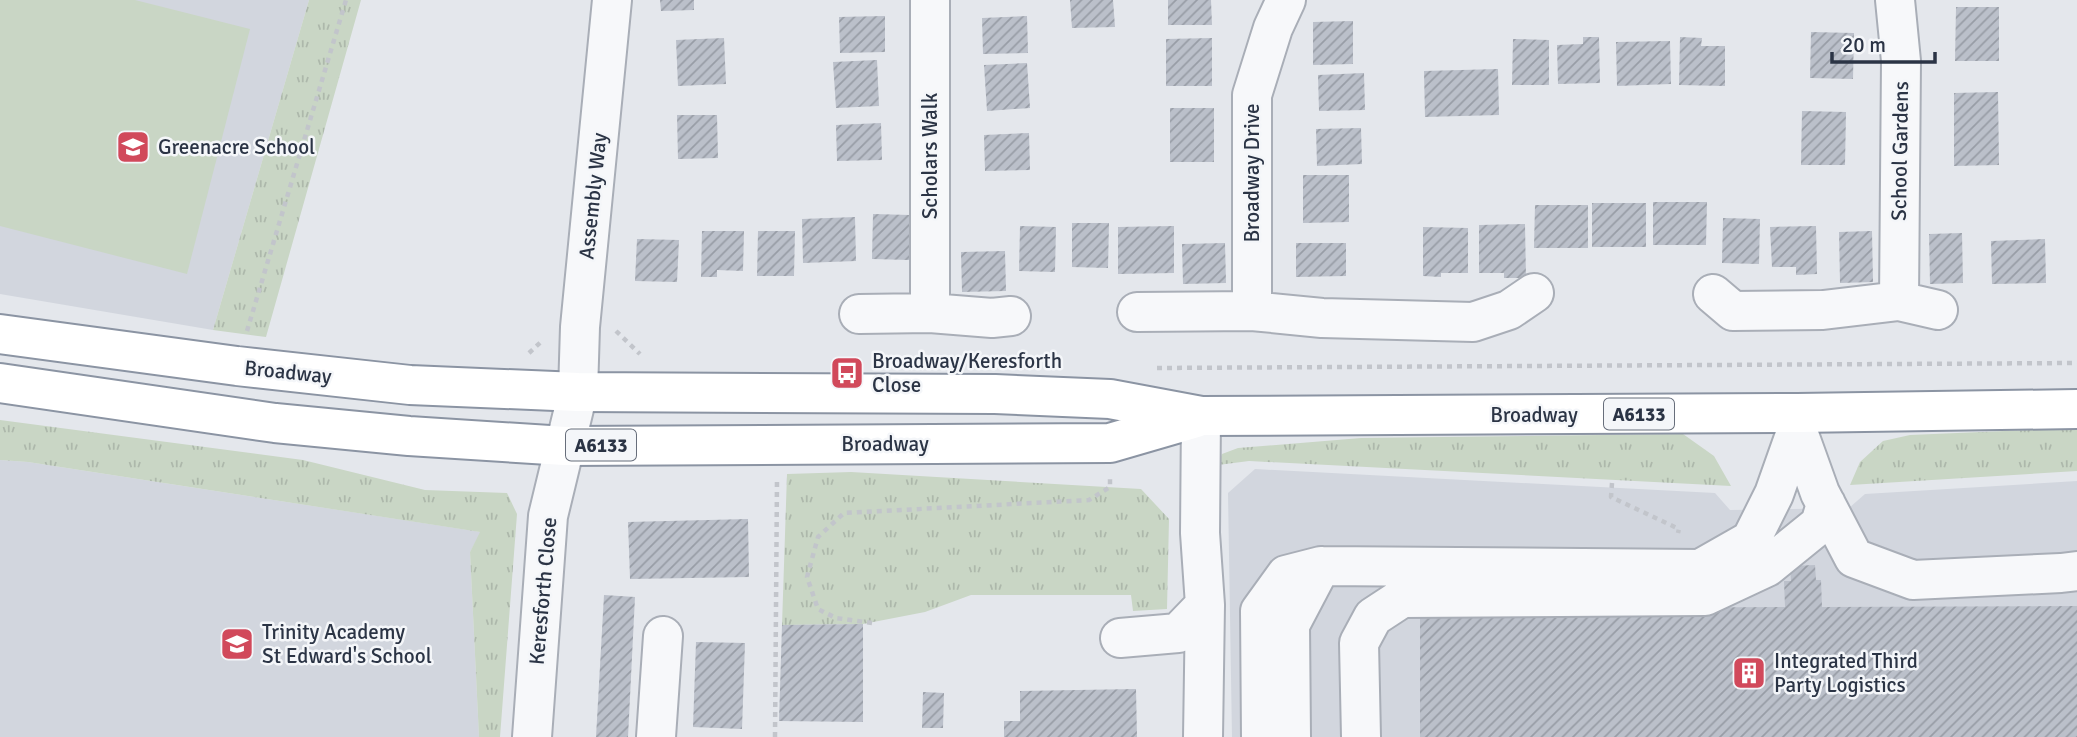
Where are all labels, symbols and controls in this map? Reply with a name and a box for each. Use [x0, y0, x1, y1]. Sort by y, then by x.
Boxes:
scale bar [1832, 21, 1935, 65]
text: 20 m [1842, 32, 1886, 58]
street label: School Gardens [1886, 81, 1914, 221]
street label: Scholars Walk [917, 92, 943, 219]
street label: Broadway Drive [1239, 103, 1265, 243]
school or university icon: Greenacre School [114, 128, 152, 166]
street label: Assembly Way [573, 131, 613, 261]
place label: Greenacre School [158, 134, 315, 160]
place label: Broadway/Keresforth Close [872, 348, 1062, 398]
street label: Broadway [243, 354, 333, 390]
bus stop icon: Broadway/Keresforth Close [828, 354, 866, 392]
road number: A6133 [1604, 398, 1674, 430]
street label: Broadway [1490, 402, 1578, 428]
road number: A6133 [566, 430, 636, 460]
street label: Broadway [841, 431, 929, 457]
street label: Keresforth Close [524, 516, 562, 666]
place label: Trinity Academy St Edward's School [262, 619, 432, 669]
school or university icon: Trinity Academy St Edward's School [218, 625, 256, 663]
place label: Integrated Third Party Logistics [1774, 648, 1918, 698]
building icon: Integrated Third Party Logistics [1730, 654, 1768, 692]

